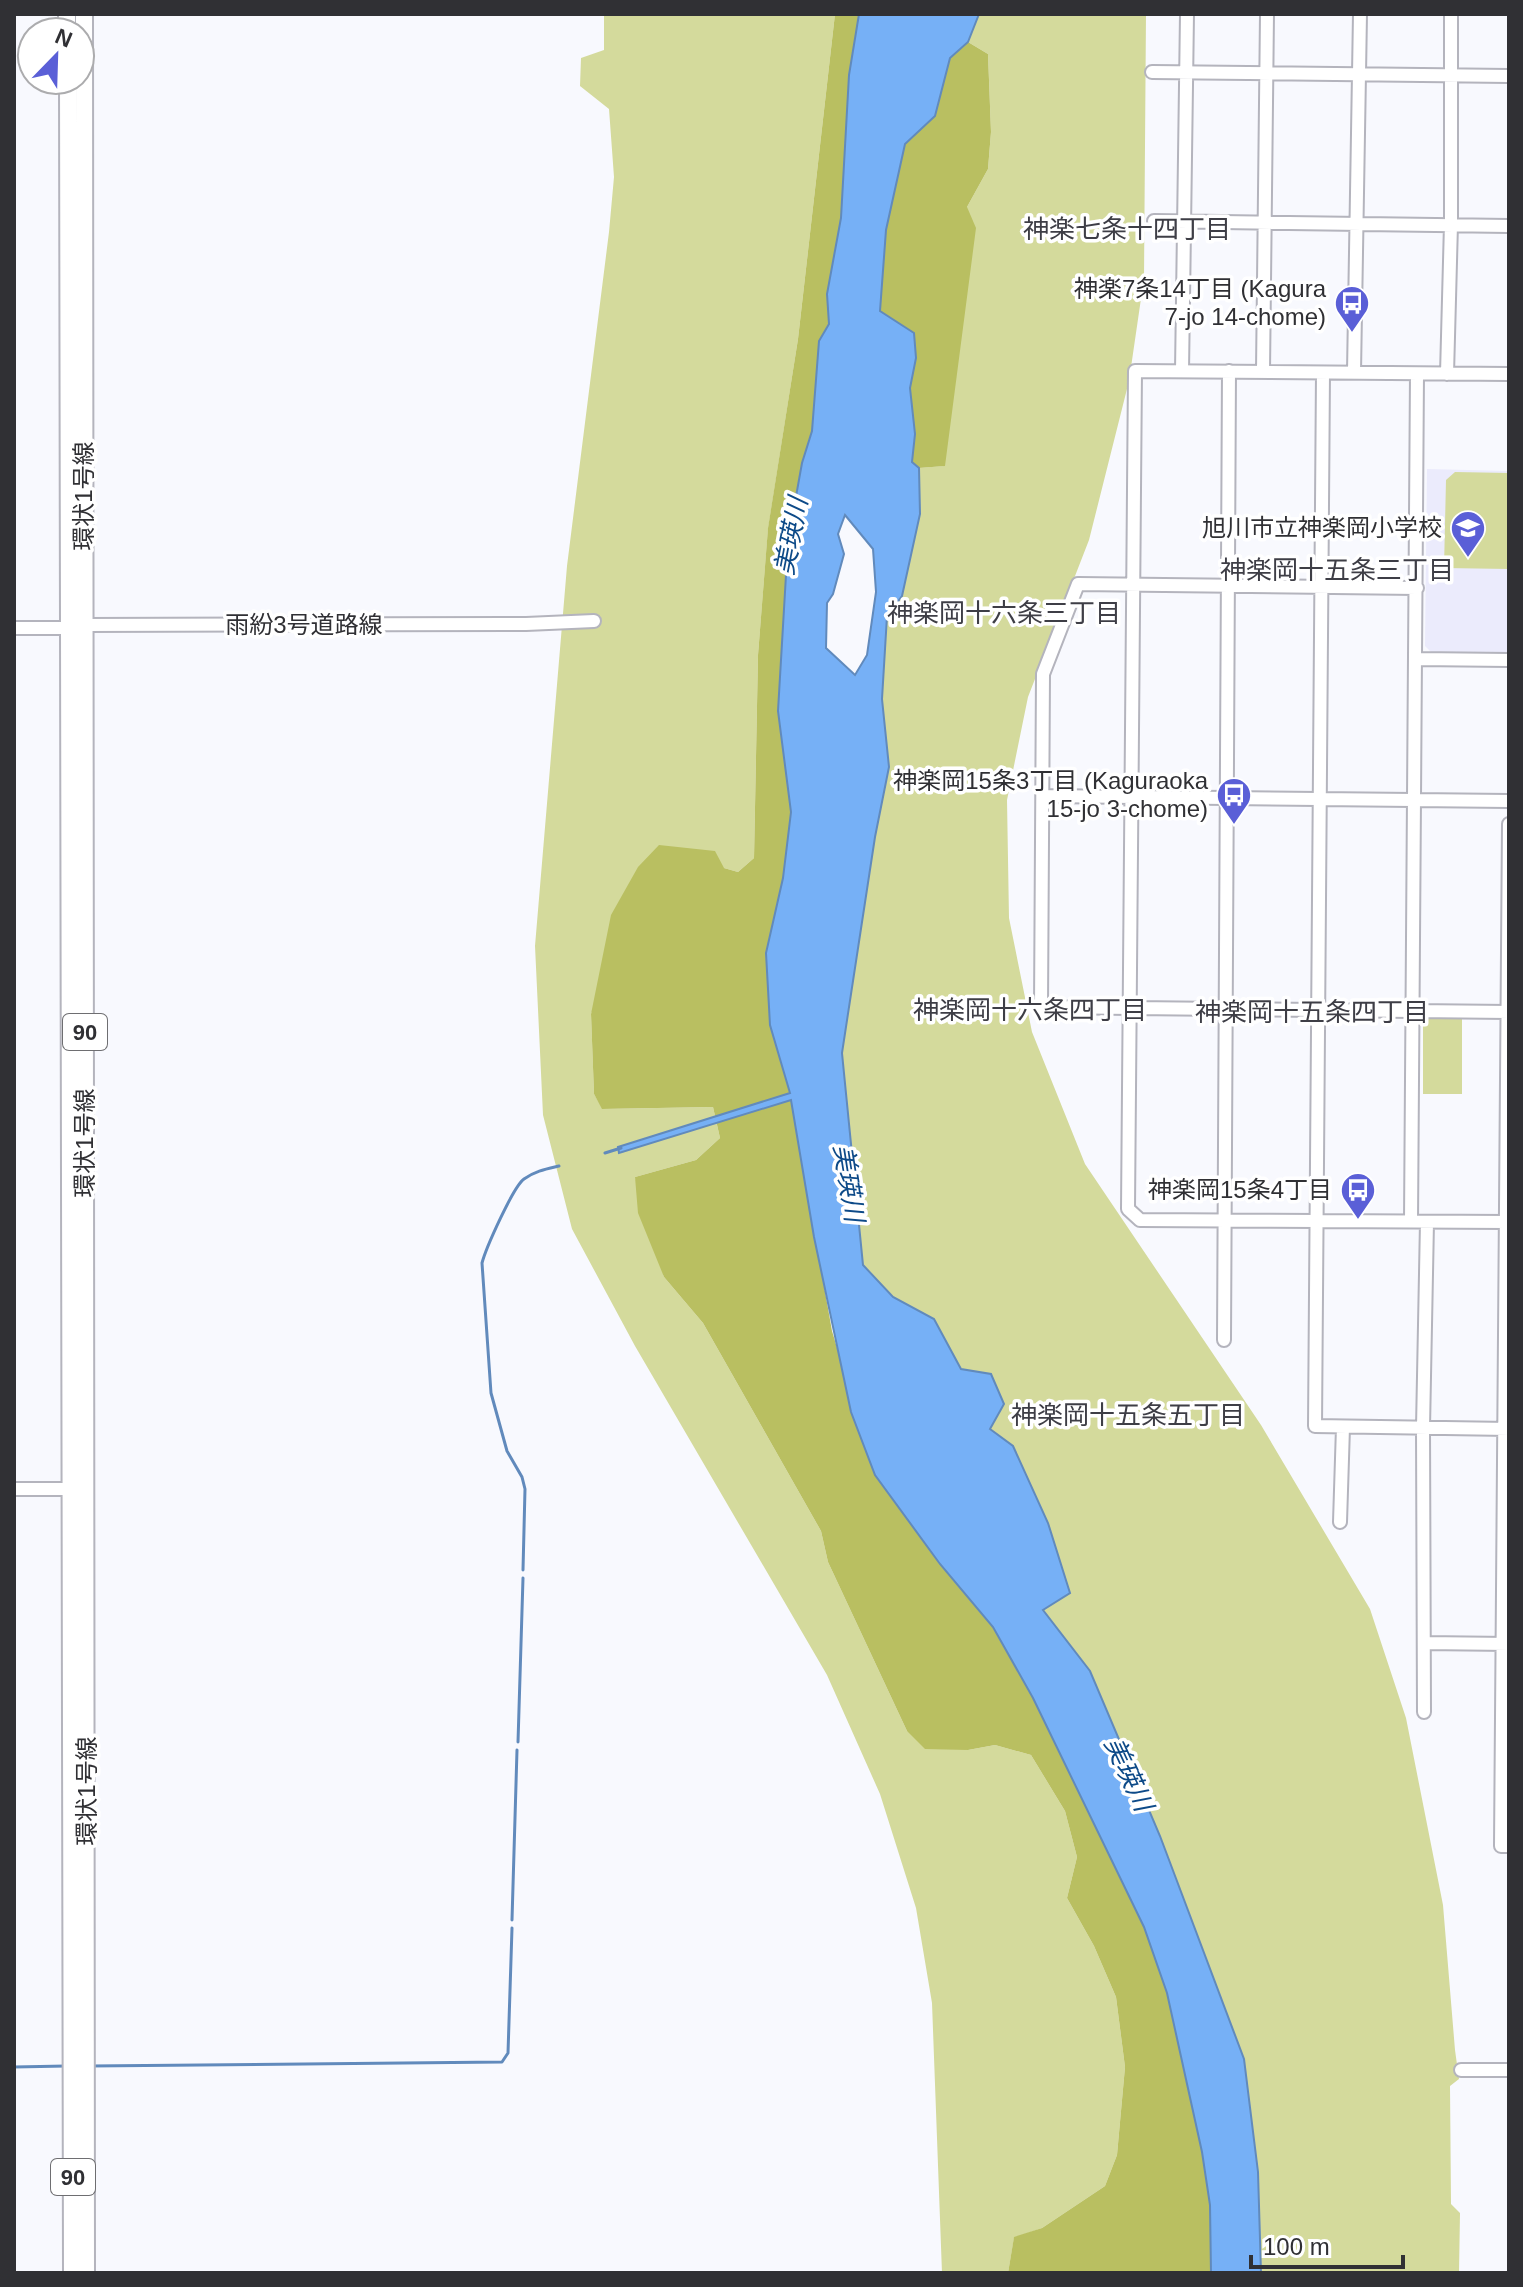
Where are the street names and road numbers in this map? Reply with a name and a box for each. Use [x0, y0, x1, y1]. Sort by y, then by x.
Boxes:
street label: 環状1号線 [70, 441, 97, 551]
street label: 雨紛3号道路線 [225, 611, 383, 638]
road number: 90 [63, 1014, 107, 1050]
street label: 環状1号線 [71, 1088, 98, 1198]
street label: 環状1号線 [73, 1736, 100, 1846]
road number: 90 [51, 2159, 95, 2195]

